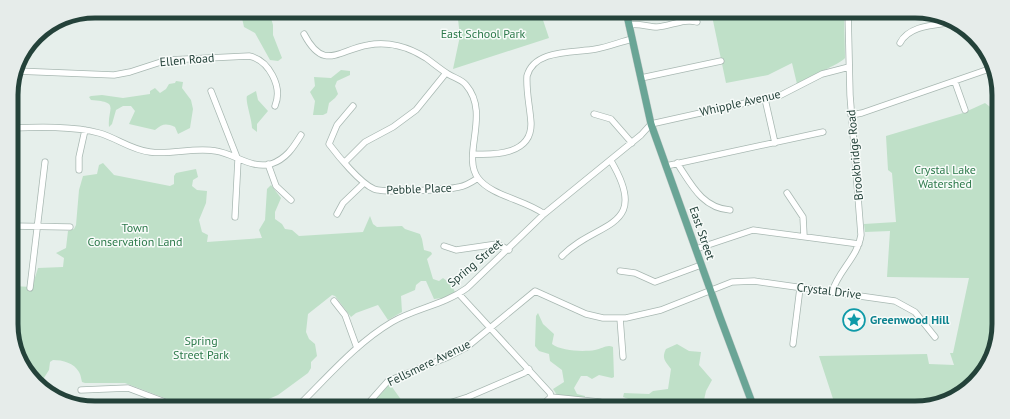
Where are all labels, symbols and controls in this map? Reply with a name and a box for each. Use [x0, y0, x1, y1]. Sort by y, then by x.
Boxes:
park label: East School Park [441, 26, 526, 41]
street label: Ellen Road [159, 50, 215, 69]
street label: Whipple Avenue [698, 86, 782, 119]
street label: Brookbridge Road [843, 109, 866, 201]
park label: Crystal Lake Watershed [914, 162, 976, 191]
street label: Pebble Place [386, 180, 452, 197]
street label: East Street [686, 204, 719, 261]
park label: Town Conservation Land [88, 220, 182, 249]
street label: Spring Street [444, 235, 505, 290]
street label: Crystal Drive [796, 279, 862, 302]
place icon: Greenwood Hill [841, 307, 867, 333]
place label: Greenwood Hill [870, 312, 950, 327]
park label: Spring Street Park [173, 333, 229, 362]
street label: Fellsmere Avenue [385, 336, 473, 389]

